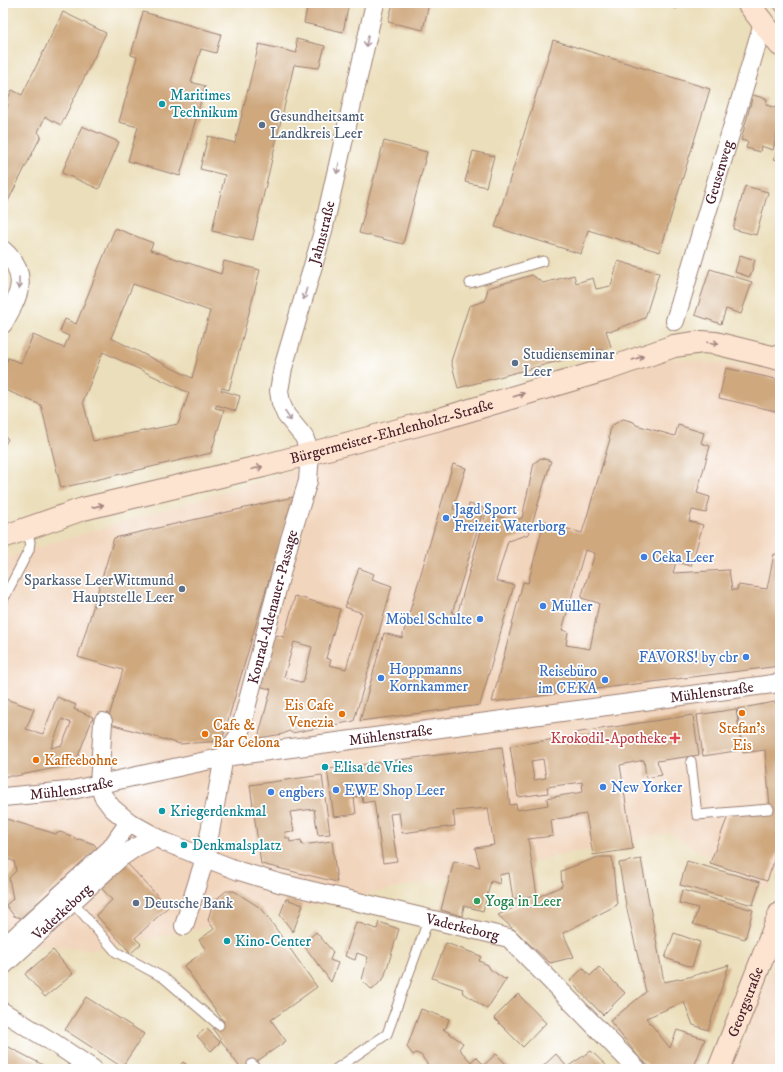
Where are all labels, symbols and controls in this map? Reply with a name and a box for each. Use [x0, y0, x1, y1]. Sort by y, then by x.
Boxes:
one-way arrow [363, 34, 371, 47]
place label: Maritimes Technikum [170, 86, 238, 122]
marker: Maritimes Technikum [157, 99, 167, 109]
place label: Gesundheitsamt Landkreis Leer [270, 107, 364, 143]
marker: Gesundheitsamt Landkreis Leer [257, 120, 267, 130]
street label: Geusenweg [700, 137, 738, 207]
one-way arrow [333, 161, 341, 174]
street label: Jahnstraße [304, 199, 339, 268]
one-way arrow [15, 276, 23, 289]
one-way arrow [301, 287, 308, 300]
one-way arrow [706, 339, 719, 347]
place label: Studienseminar Leer [523, 345, 615, 381]
one-way arrow [631, 354, 643, 362]
marker: Studienseminar Leer [510, 358, 520, 368]
one-way arrow [512, 391, 525, 399]
street label: Bürgermeister-Ehrlenholtz-Straße [288, 394, 495, 468]
one-way arrow [284, 410, 292, 421]
one-way arrow [250, 463, 263, 471]
place label: Jagd Sport Freizeit Waterborg [452, 500, 566, 536]
one-way arrow [91, 501, 104, 509]
marker: Jagd Sport Freizeit Waterborg [441, 513, 451, 523]
street label: Konrad-Adenauer-Passage [243, 527, 302, 686]
place label: Ceka Leer [652, 548, 714, 567]
marker: Ceka Leer [639, 552, 649, 562]
place label: Sparkasse LeerWittmund Hauptstelle Leer [24, 571, 175, 607]
marker: Sparkasse LeerWittmund Hauptstelle Leer [177, 584, 187, 594]
place label: Müller [551, 597, 593, 616]
marker: Müller [538, 601, 548, 611]
place label: Möbel Schulte [385, 610, 472, 629]
marker: Möbel Schulte [475, 614, 485, 624]
place label: FAVORS! by cbr [639, 648, 738, 667]
marker: FAVORS! by cbr [741, 652, 751, 662]
place label: Hoppmanns Kornkammer [389, 660, 469, 696]
place label: Reisebüro im CEKA [538, 662, 597, 698]
marker: Hoppmanns Kornkammer [376, 673, 386, 683]
marker: Reisebüro im CEKA [600, 675, 610, 685]
street label: Mühlenstraße [669, 677, 755, 707]
place label: Eis Cafe Venezia [284, 696, 335, 732]
marker: Stefan's Eis [737, 708, 747, 718]
marker: Eis Cafe Venezia [337, 709, 347, 719]
place label: Cafe & Bar Celona [213, 716, 280, 752]
place label: Stefan's Eis [719, 719, 765, 755]
street label: Mühlenstraße [348, 720, 434, 750]
marker: Cafe & Bar Celona [200, 729, 210, 739]
place label: Krokodil-Apotheke [550, 729, 667, 748]
marker: Krokodil-Apotheke [670, 733, 680, 743]
place label: Kaffeebohne [44, 751, 118, 770]
marker: Kaffeebohne [31, 755, 41, 765]
place label: Elisa de Vries [333, 758, 413, 777]
marker: Elisa de Vries [320, 762, 330, 772]
street label: Mühlenstraße [29, 772, 115, 804]
place label: New Yorker [611, 778, 683, 797]
place label: EWE Shop Leer [344, 781, 445, 800]
marker: New Yorker [598, 782, 608, 792]
place label: engbers [279, 783, 324, 802]
marker: EWE Shop Leer [331, 785, 341, 795]
marker: engbers [266, 787, 276, 797]
place label: Kriegerdenkmal [170, 802, 267, 821]
marker: Kriegerdenkmal [157, 806, 167, 816]
place label: Denkmalsplatz [192, 836, 282, 855]
marker: Denkmalsplatz [179, 840, 189, 850]
street label: Vaderkeborg [27, 879, 96, 945]
place label: Yoga in Leer [485, 892, 562, 911]
place label: Deutsche Bank [144, 894, 234, 913]
marker: Yoga in Leer [472, 896, 482, 906]
marker: Deutsche Bank [131, 898, 141, 908]
street label: Vaderkeborg [423, 909, 502, 945]
place label: Kino-Center [235, 932, 312, 951]
marker: Kino-Center [222, 936, 232, 946]
street label: Georgstraße [723, 964, 768, 1040]

